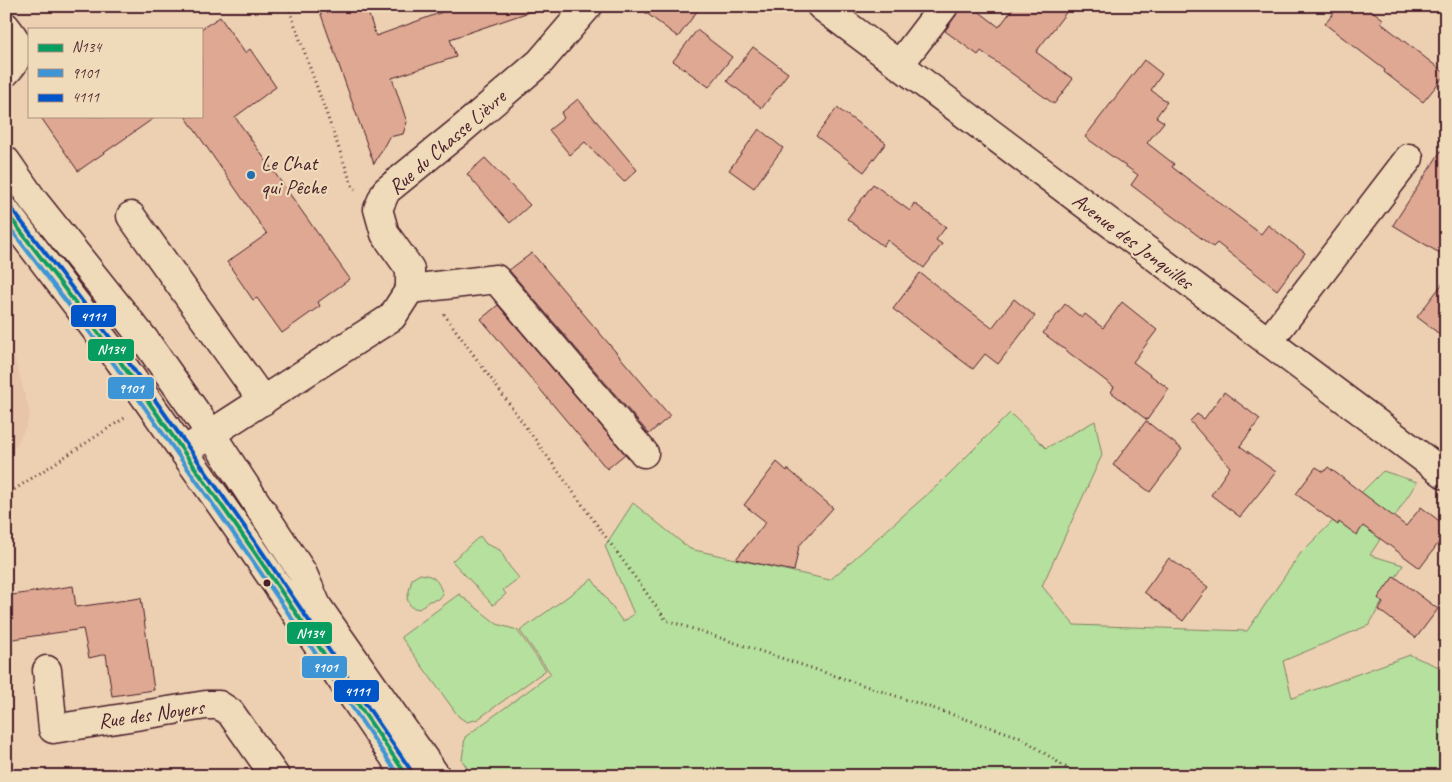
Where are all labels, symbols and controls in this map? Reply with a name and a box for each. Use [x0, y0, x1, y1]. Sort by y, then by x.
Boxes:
legend [28, 28, 202, 118]
text: N134 [72, 38, 102, 57]
text: 9101 [72, 64, 100, 83]
street label: Rue du Chasse Lièvre [383, 82, 513, 200]
text: 4111 [72, 88, 100, 107]
place label: Le Chat qui Pêche [261, 150, 328, 200]
marker: Le Chat qui Pêche [245, 169, 257, 181]
street label: Avenue des Jonquilles [1067, 187, 1200, 296]
line badge: 4111 [70, 304, 117, 328]
text: 4111 [80, 308, 107, 325]
line badge: N134 [87, 338, 135, 362]
text: N134 [97, 341, 126, 358]
line badge: 9101 [107, 376, 155, 400]
text: 9101 [118, 380, 145, 397]
unlabelled marker [262, 578, 272, 588]
line badge: N134 [286, 621, 333, 645]
text: N134 [296, 625, 325, 642]
line badge: 9101 [301, 655, 348, 679]
text: 9101 [312, 659, 339, 676]
line badge: 4111 [333, 679, 380, 703]
text: 4111 [344, 683, 371, 700]
street label: Rue des Noyers [97, 693, 207, 734]

